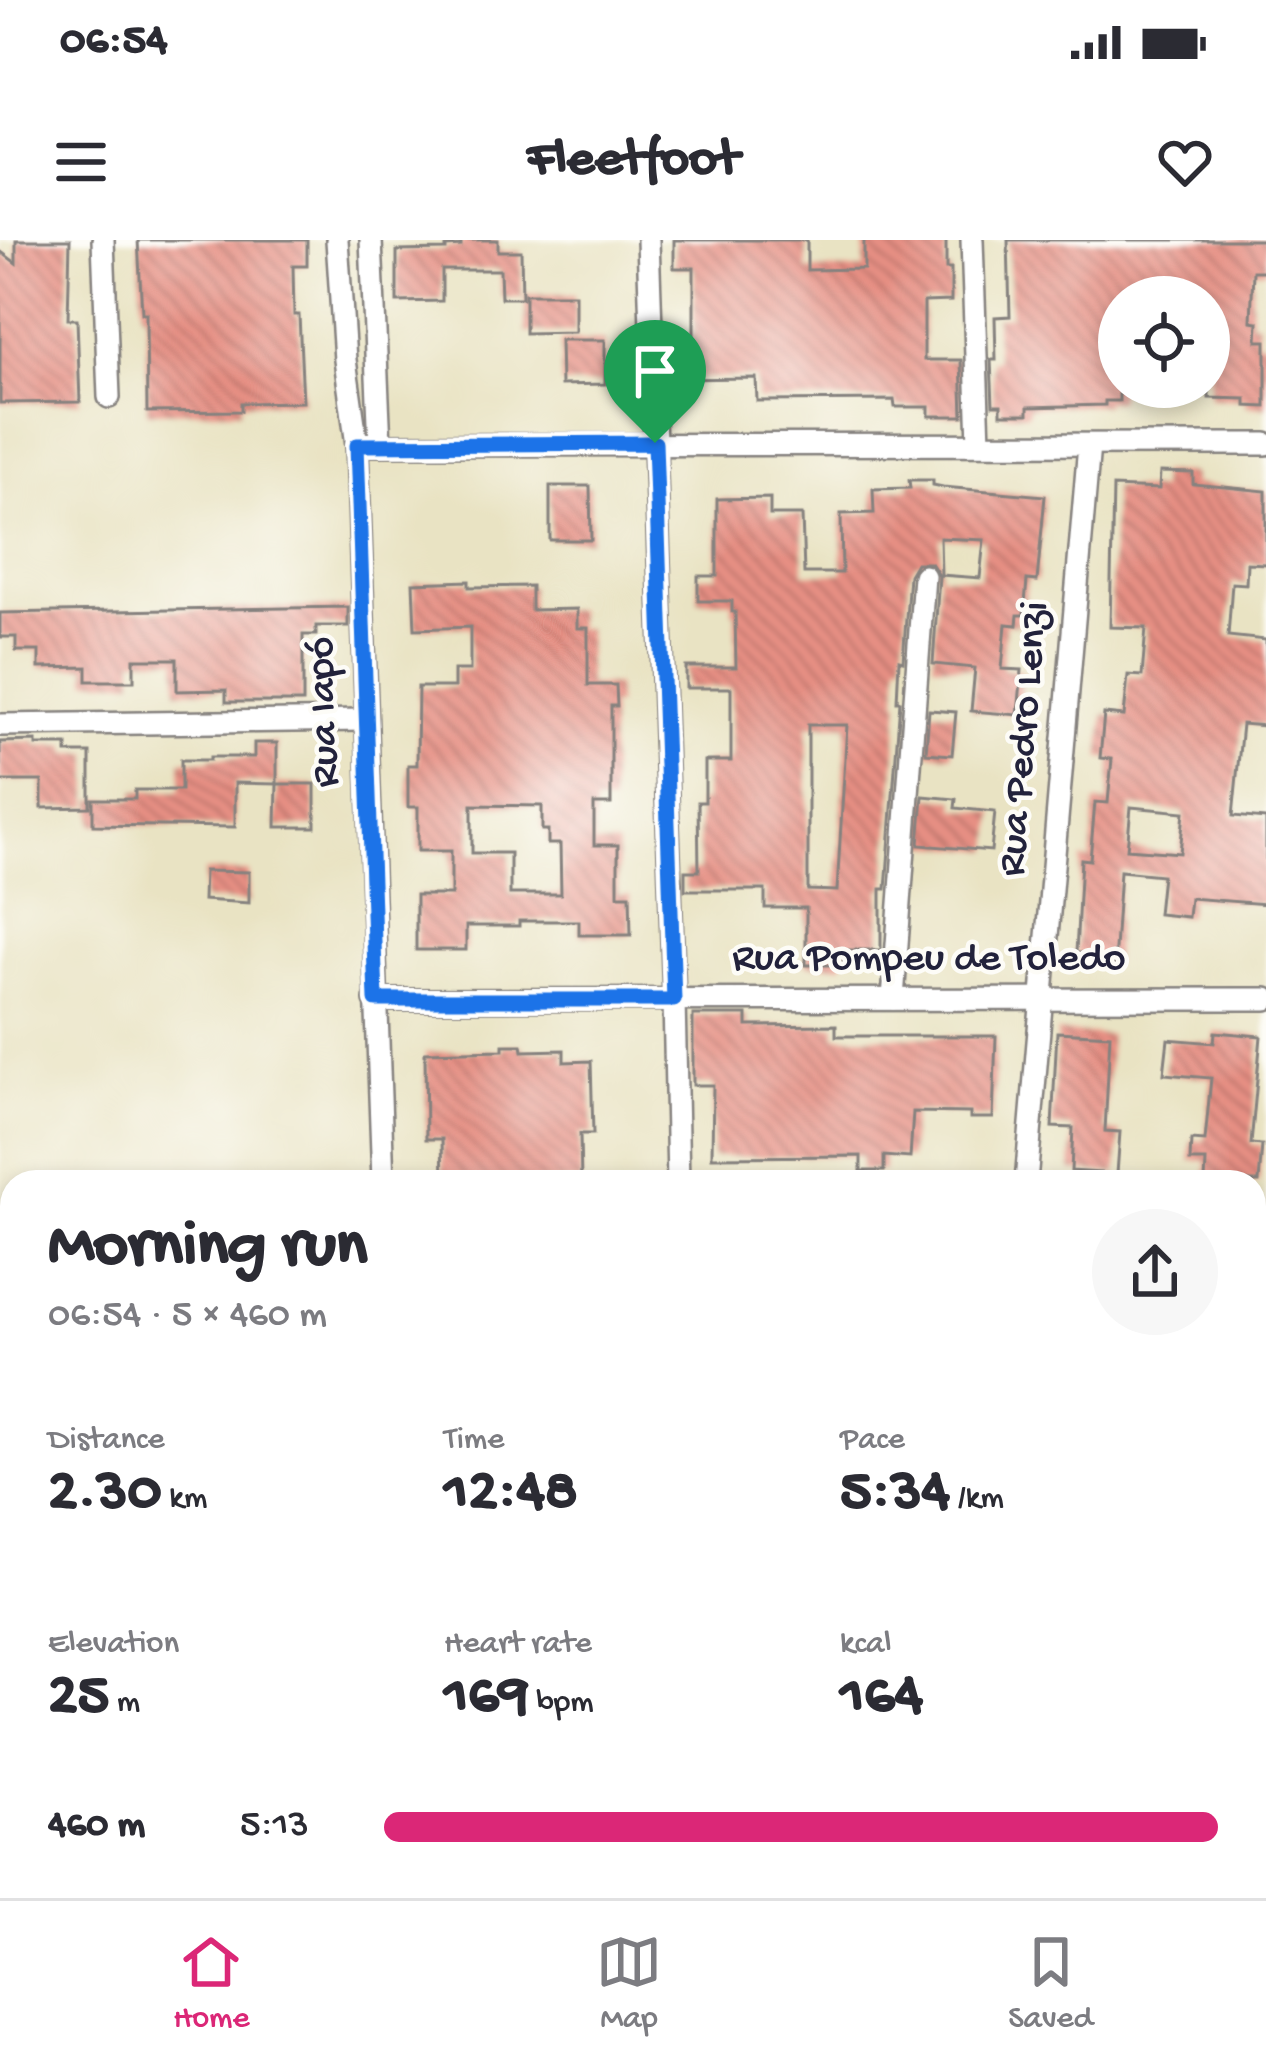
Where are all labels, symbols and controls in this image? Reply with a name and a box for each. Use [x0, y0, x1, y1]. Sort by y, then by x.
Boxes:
text: 06:54 [60, 16, 167, 69]
icon: menu [48, 129, 114, 195]
icon: heart [1152, 129, 1218, 195]
text: Fleetfoot [527, 130, 739, 194]
map controls [1098, 276, 1230, 408]
button: locate [1098, 276, 1230, 408]
pin [604, 320, 706, 443]
icon: arrive [622, 338, 688, 404]
street label: Rua Pedro Lenzi [990, 600, 1062, 878]
street label: Rua Iapó [299, 636, 353, 788]
street label: Rua Pompeu de Toledo [732, 936, 1126, 985]
button: share [1092, 1209, 1218, 1335]
text: Morning run [48, 1210, 367, 1288]
text: 06:54 · 5 × 460 m [48, 1294, 327, 1340]
text: Distance [48, 1422, 165, 1460]
text: Time [444, 1422, 504, 1460]
text: Pace [840, 1422, 905, 1460]
text: 2.30 [48, 1460, 161, 1530]
text: 12:48 [444, 1460, 578, 1530]
text: 5:34 [840, 1460, 950, 1530]
text: km [161, 1481, 207, 1519]
text: /km [950, 1481, 1004, 1519]
text: Elevation [48, 1626, 179, 1664]
text: Heart rate [444, 1626, 592, 1664]
text: kcal [840, 1626, 892, 1664]
text: 25 [48, 1664, 109, 1734]
text: 169 [444, 1664, 529, 1734]
text: 164 [840, 1664, 923, 1734]
text: m [109, 1685, 140, 1723]
text: bpm [529, 1685, 594, 1723]
text: 460 m [48, 1804, 145, 1850]
text: 5:13 [240, 1804, 309, 1850]
tab: Home [173, 1929, 250, 2039]
tab: Map [596, 1929, 662, 2039]
tab: Saved [1008, 1929, 1093, 2039]

